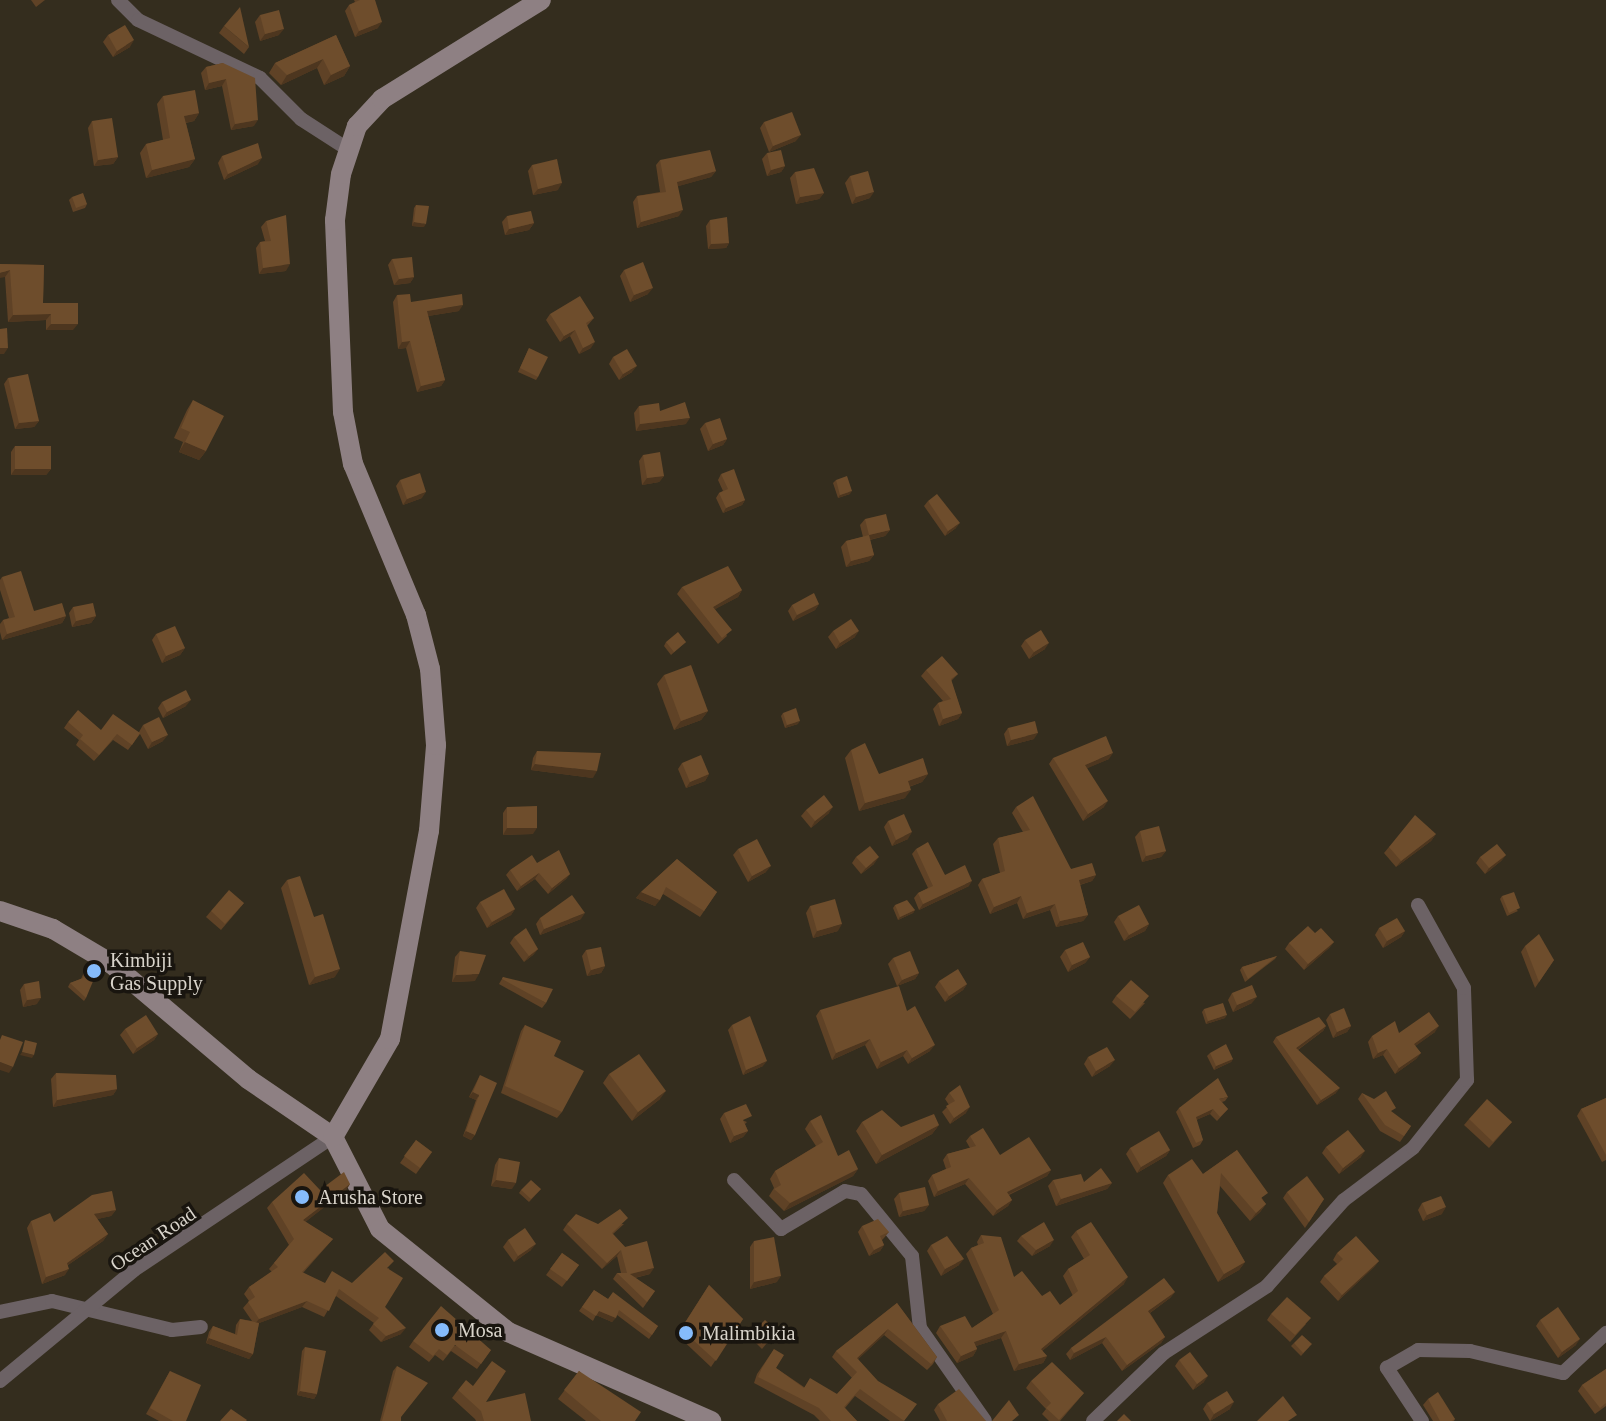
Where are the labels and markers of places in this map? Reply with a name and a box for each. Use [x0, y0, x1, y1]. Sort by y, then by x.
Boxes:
place label: Kimbiji Gas Supply [110, 948, 203, 995]
marker: Kimbiji Gas Supply [85, 962, 103, 980]
place label: Arusha Store [318, 1185, 423, 1209]
marker: Arusha Store [293, 1188, 311, 1206]
place label: Mosa [458, 1318, 502, 1342]
marker: Mosa [433, 1321, 451, 1339]
place label: Malimbikia [702, 1321, 795, 1345]
marker: Malimbikia [677, 1324, 695, 1342]

